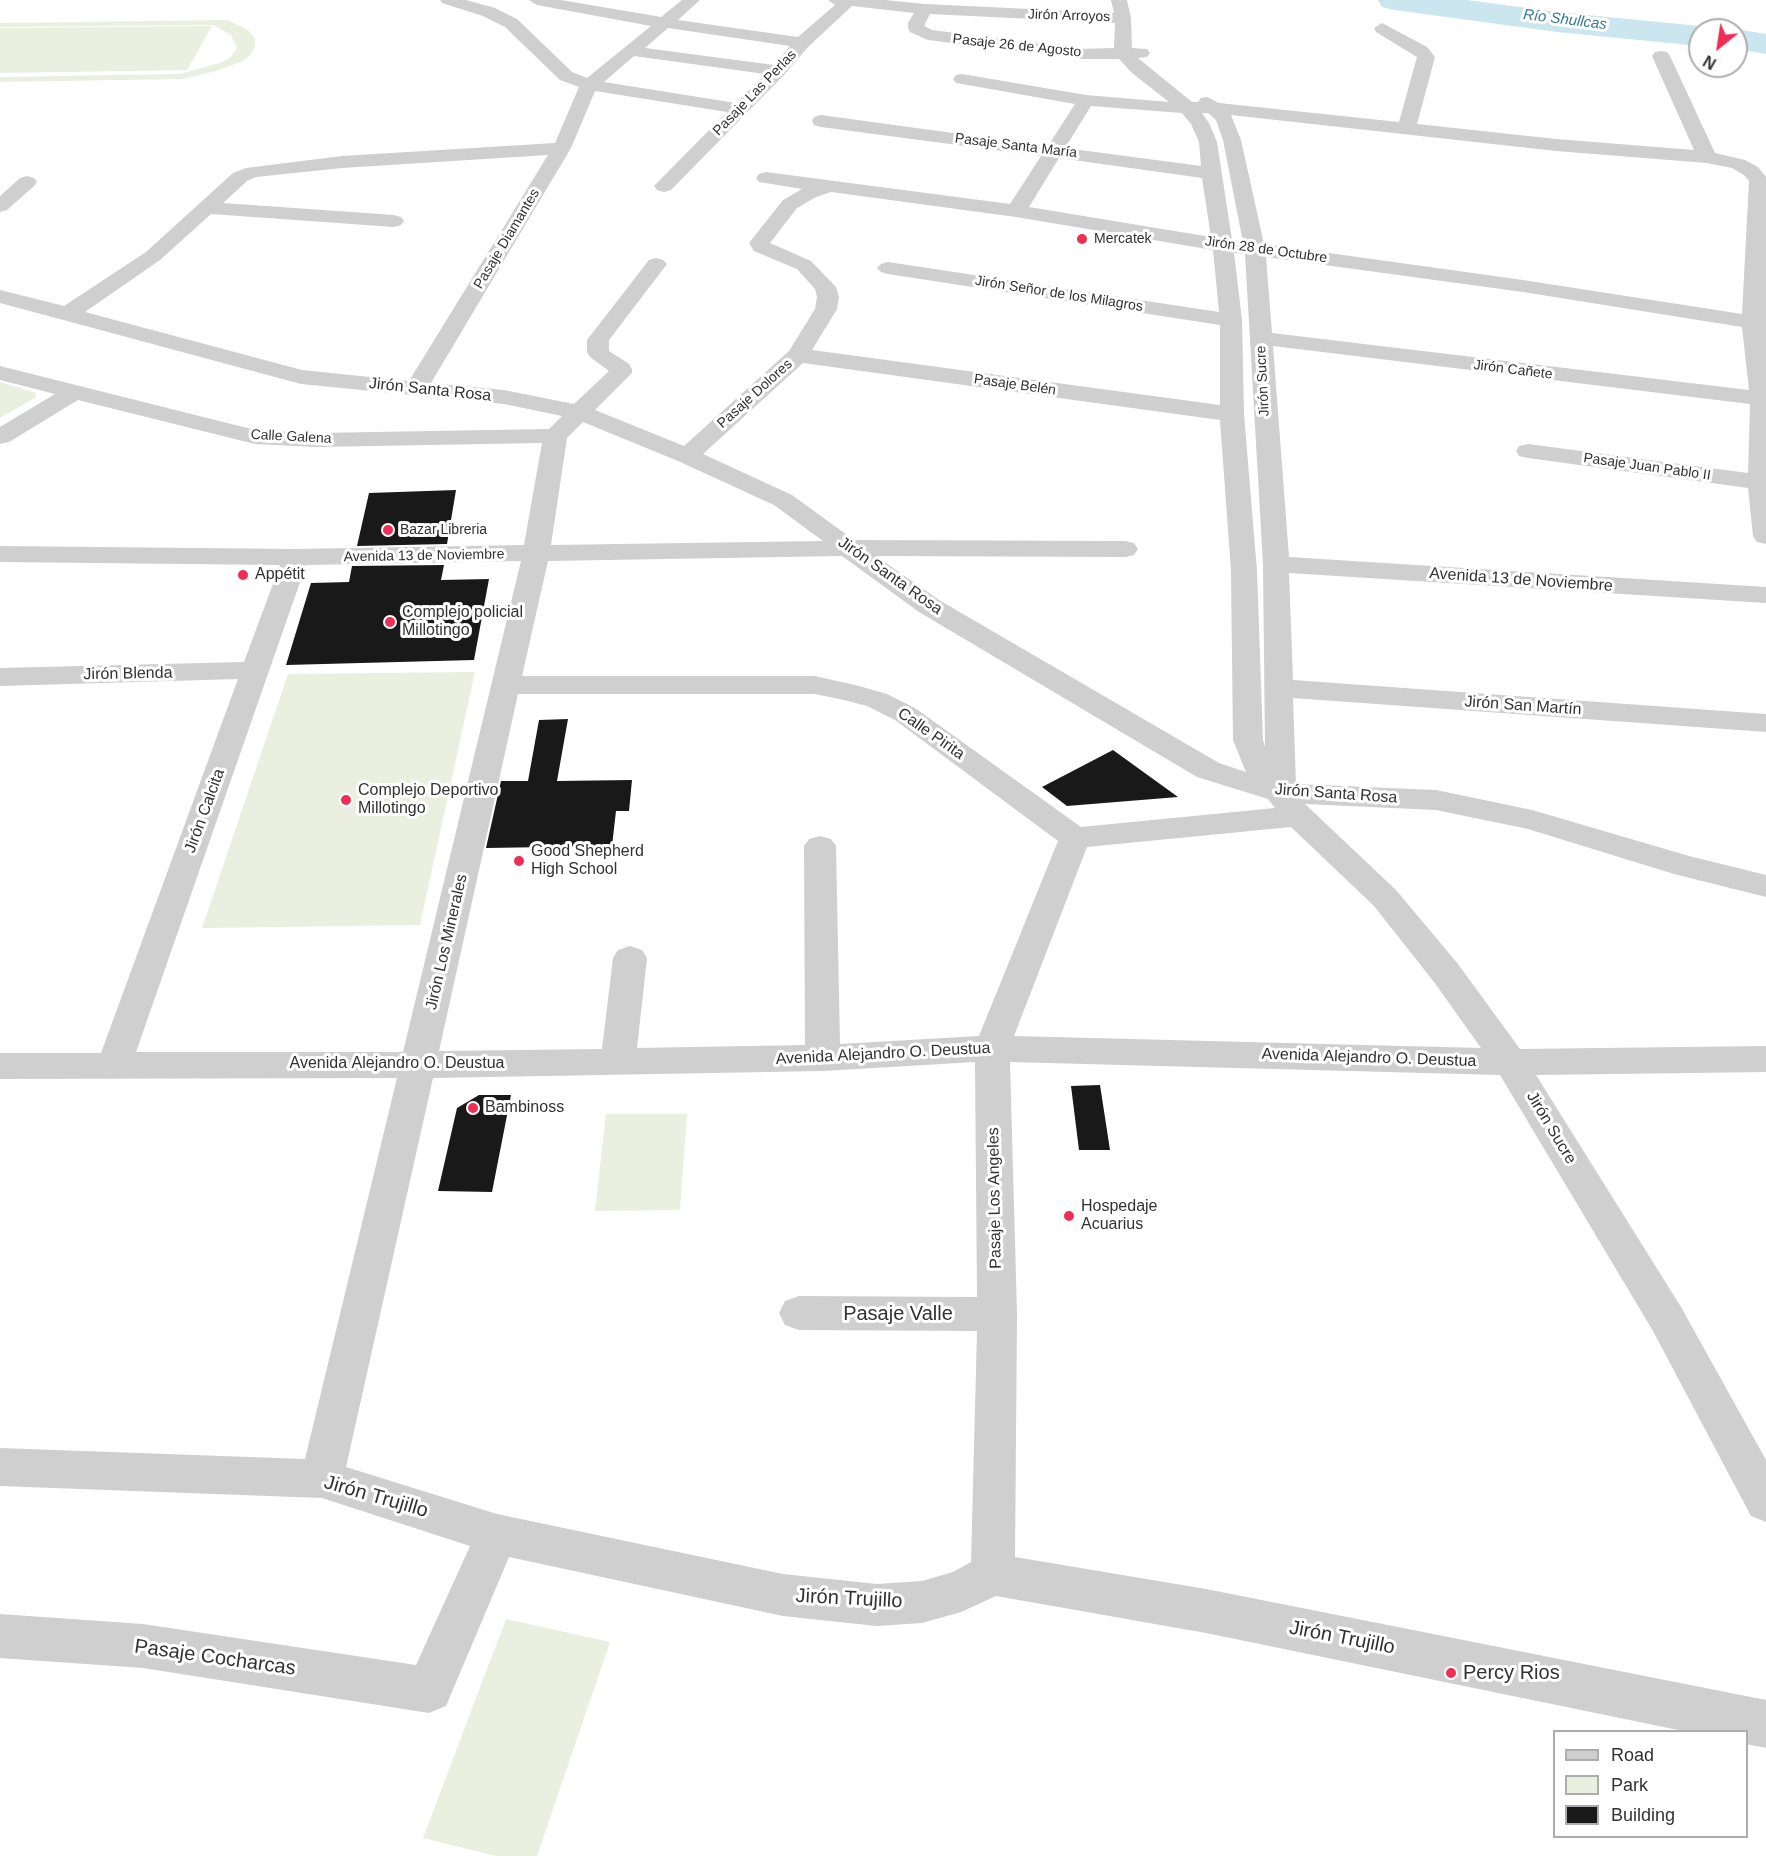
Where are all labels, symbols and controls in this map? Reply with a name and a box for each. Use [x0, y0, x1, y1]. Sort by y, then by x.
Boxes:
street label: Jirón Arroyos [1027, 6, 1111, 26]
water label: Río Shullcas [1522, 6, 1608, 34]
north arrow [1688, 18, 1748, 78]
street label: Pasaje 26 de Agosto [952, 31, 1082, 61]
street label: Pasaje Las Perlas [710, 47, 800, 139]
text: N [1700, 52, 1719, 73]
street label: Pasaje Santa María [954, 130, 1078, 162]
street label: Pasaje Diamantes [471, 186, 543, 292]
place label: Mercatek [1094, 231, 1152, 247]
marker: Mercatek [1075, 232, 1089, 246]
street label: Jirón 28 de Octubre [1204, 233, 1328, 267]
street label: Jirón Señor de los Milagros [974, 272, 1144, 316]
street label: Jirón Sucre [1253, 345, 1273, 417]
street label: Pasaje Dolores [714, 356, 796, 432]
street label: Jirón Cañete [1473, 357, 1553, 383]
street label: Pasaje Belén [973, 371, 1057, 399]
street label: Jirón Santa Rosa [368, 374, 492, 406]
street label: Calle Galena [250, 426, 332, 448]
street label: Pasaje Juan Pablo II [1582, 450, 1712, 484]
place label: Bazar Libreria [400, 522, 487, 538]
marker: Bazar Libreria [381, 523, 395, 537]
street label: Jirón Santa Rosa [834, 533, 946, 619]
street label: Avenida 13 de Noviembre [343, 546, 505, 566]
street label: Avenida 13 de Noviembre [1429, 564, 1613, 596]
place label: Appétit [255, 565, 305, 585]
marker: Appétit [236, 568, 250, 582]
place label: Complejo policial Millotingo [402, 603, 523, 641]
marker: Complejo policial Millotingo [383, 615, 397, 629]
street label: Jirón Blenda [83, 664, 173, 684]
street label: Jirón San Martín [1464, 692, 1582, 720]
street label: Calle Pirita [894, 704, 968, 764]
street label: Jirón Calcita [181, 766, 229, 856]
street label: Jirón Santa Rosa [1274, 780, 1398, 808]
place label: Complejo Deportivo Millotingo [358, 781, 499, 819]
marker: Complejo Deportivo Millotingo [339, 793, 353, 807]
place label: Good Shepherd High School [531, 842, 644, 880]
marker: Good Shepherd High School [512, 854, 526, 868]
street label: Jirón Los Minerales [422, 872, 472, 1012]
street label: Avenida Alejandro O. Deustua [775, 1039, 991, 1069]
street label: Avenida Alejandro O. Deustua [1261, 1045, 1477, 1071]
street label: Avenida Alejandro O. Deustua [290, 1054, 504, 1074]
street label: Jirón Sucre [1522, 1088, 1580, 1168]
place label: Bambinoss [485, 1098, 564, 1118]
marker: Bambinoss [466, 1101, 480, 1115]
street label: Pasaje Los Angeles [984, 1127, 1006, 1269]
place label: Hospedaje Acuarius [1081, 1197, 1158, 1235]
marker: Hospedaje Acuarius [1062, 1209, 1076, 1223]
street label: Pasaje Valle [843, 1302, 953, 1326]
street label: Jirón Trujillo [321, 1471, 431, 1523]
street label: Jirón Trujillo [795, 1584, 903, 1614]
street label: Jirón Trujillo [1287, 1616, 1397, 1660]
street label: Pasaje Cocharcas [133, 1635, 297, 1681]
place label: Percy Rios [1463, 1661, 1560, 1685]
marker: Percy Rios [1444, 1666, 1458, 1680]
legend [1553, 1730, 1748, 1838]
text: Road [1611, 1745, 1654, 1765]
text: Park [1611, 1775, 1648, 1795]
text: Building [1611, 1805, 1675, 1825]

